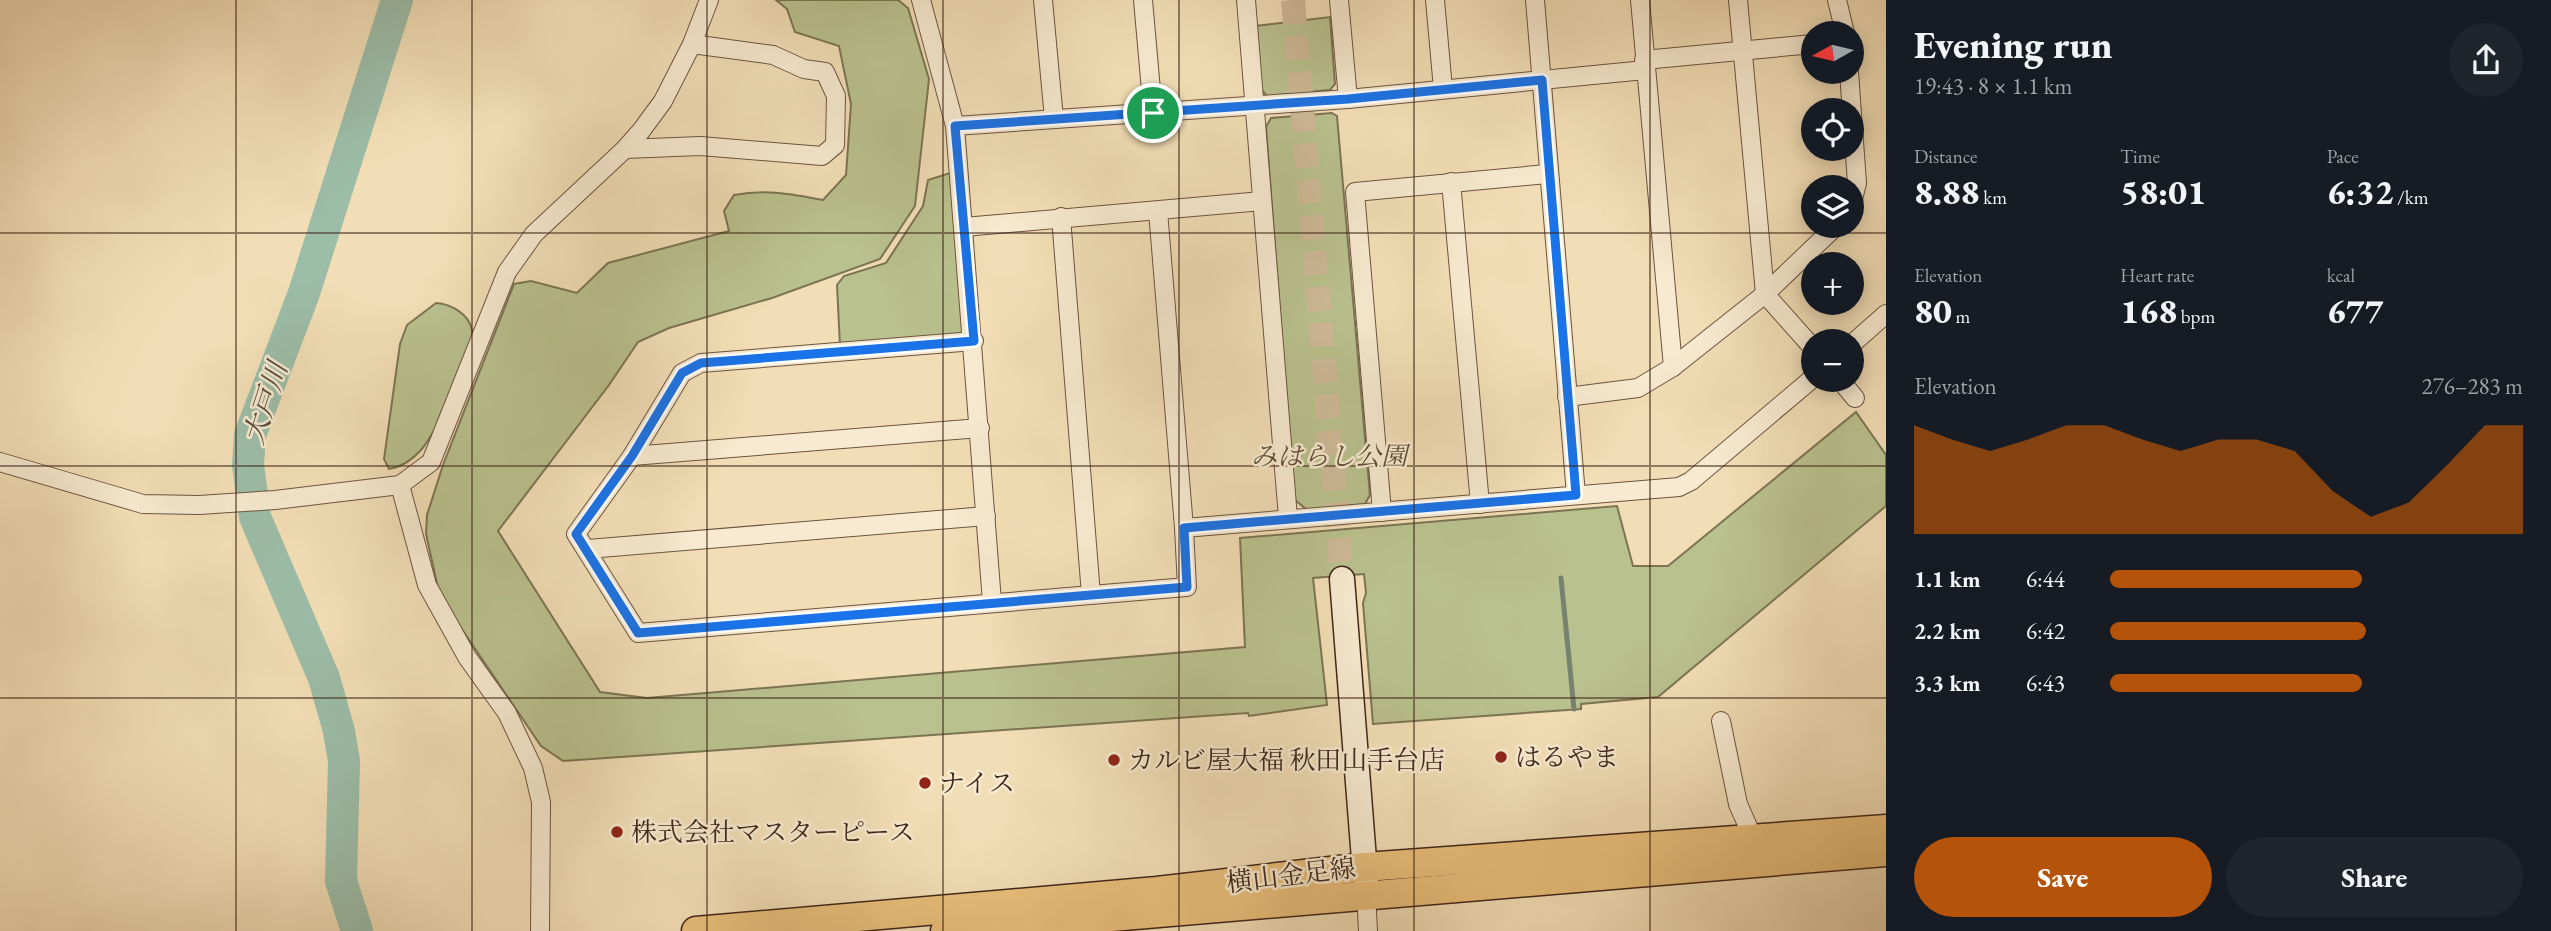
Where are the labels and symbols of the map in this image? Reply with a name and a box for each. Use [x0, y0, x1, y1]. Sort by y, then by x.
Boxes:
north arrow [1801, 21, 1864, 84]
pin [1123, 83, 1183, 143]
water label: 大戸川 [235, 355, 296, 449]
park label: みはらし公園 [1251, 439, 1411, 473]
place label: はるやま [1515, 740, 1619, 774]
place label: カルビ屋大福 秋田山手台店 [1128, 743, 1445, 777]
marker: はるやま [1493, 749, 1509, 765]
marker: カルビ屋大福 秋田山手台店 [1106, 752, 1122, 768]
place label: ナイス [939, 766, 1015, 800]
marker: ナイス [917, 775, 933, 791]
place label: 株式会社マスターピース [631, 815, 915, 849]
marker: 株式会社マスターピース [609, 824, 625, 840]
street label: 横山金足線 [1224, 850, 1358, 900]

